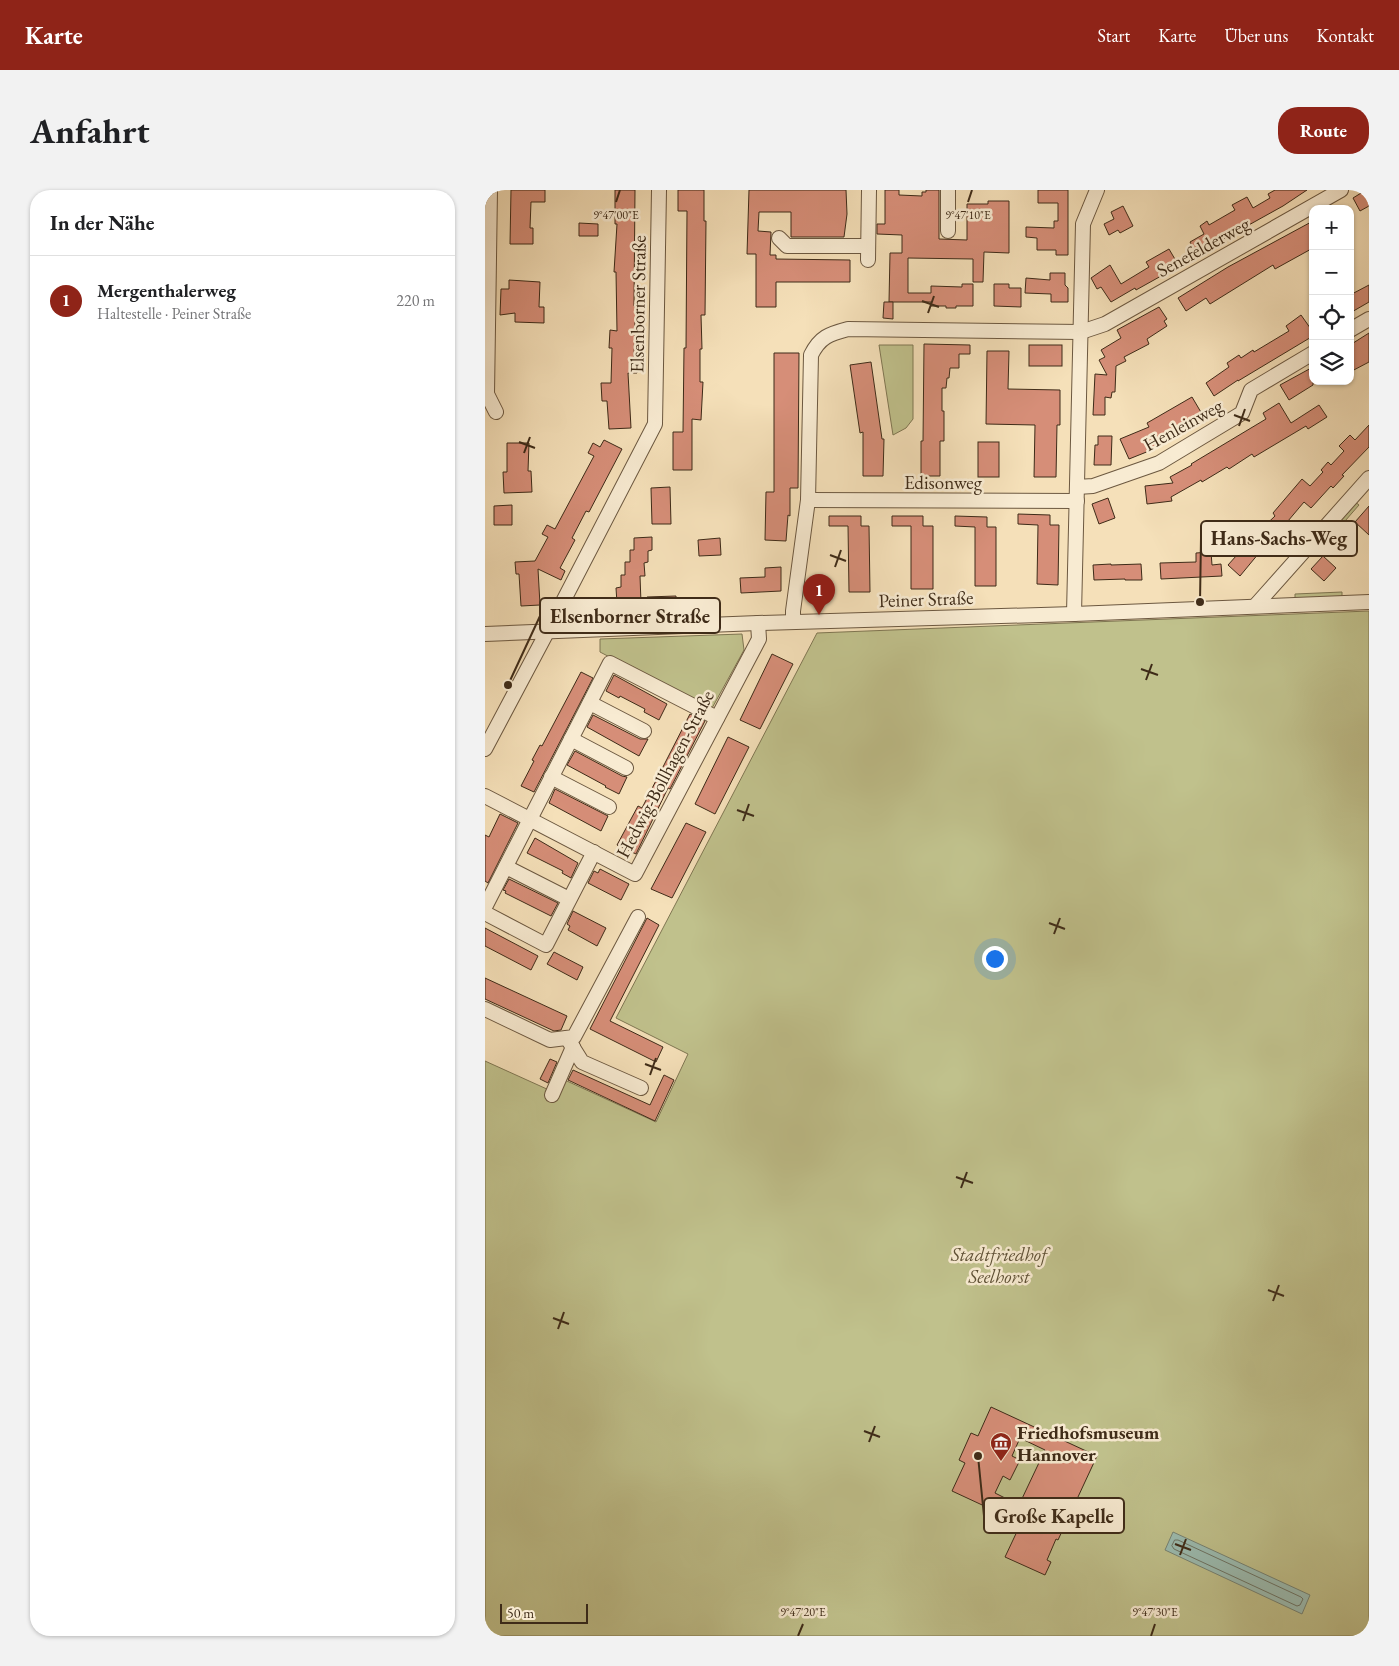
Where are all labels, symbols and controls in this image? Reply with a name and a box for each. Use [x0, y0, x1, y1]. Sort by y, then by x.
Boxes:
text: Karte [25, 20, 83, 51]
text: Start [1097, 24, 1130, 47]
text: Karte [1158, 24, 1196, 47]
text: Über uns [1224, 24, 1288, 47]
text: Kontakt [1316, 24, 1374, 47]
button: Route [1278, 107, 1369, 154]
text: Anfahrt [30, 108, 150, 153]
map controls [1309, 205, 1354, 385]
button: + [1309, 205, 1354, 250]
text: 9°47'00"E [593, 207, 639, 223]
text: 9°47'10"E [945, 207, 991, 223]
text: In der Nähe [50, 209, 155, 236]
street label: Senefelderweg [1152, 211, 1255, 283]
street label: Elsenborner Straße [624, 235, 652, 373]
button: − [1309, 250, 1354, 295]
text: Mergenthalerweg [97, 278, 236, 303]
text: 1 [62, 290, 70, 311]
text: 220 m [396, 290, 435, 311]
button: locate [1309, 295, 1354, 340]
text: Haltestelle · Peiner Straße [97, 303, 251, 324]
button: layers [1309, 340, 1354, 385]
street label: Henleinweg [1139, 393, 1228, 457]
street label: Edisonweg [904, 470, 983, 495]
callout: Hans-Sachs-Weg [1201, 521, 1357, 556]
text: Hans-Sachs-Weg [1211, 525, 1348, 551]
pin: 1 [803, 574, 835, 615]
street label: Peiner Straße [878, 585, 974, 613]
callout: Elsenborner Straße [540, 598, 720, 633]
text: Elsenborner Straße [550, 603, 710, 629]
street label: Hedwig-Bollhagen-Straße [610, 686, 720, 862]
your location [982, 946, 1008, 972]
park label: Stadtfriedhof Seelhorst [950, 1242, 1051, 1289]
place label: Friedhofsmuseum Hannover [1017, 1420, 1160, 1467]
museum icon: Friedhofsmuseum Hannover [989, 1431, 1013, 1462]
callout: Große Kapelle [984, 1498, 1124, 1533]
text: Große Kapelle [994, 1503, 1114, 1529]
scale bar [500, 1601, 587, 1624]
text: 50 m [507, 1604, 534, 1622]
text: 9°47'20"E [780, 1604, 826, 1620]
text: 9°47'30"E [1132, 1604, 1178, 1620]

